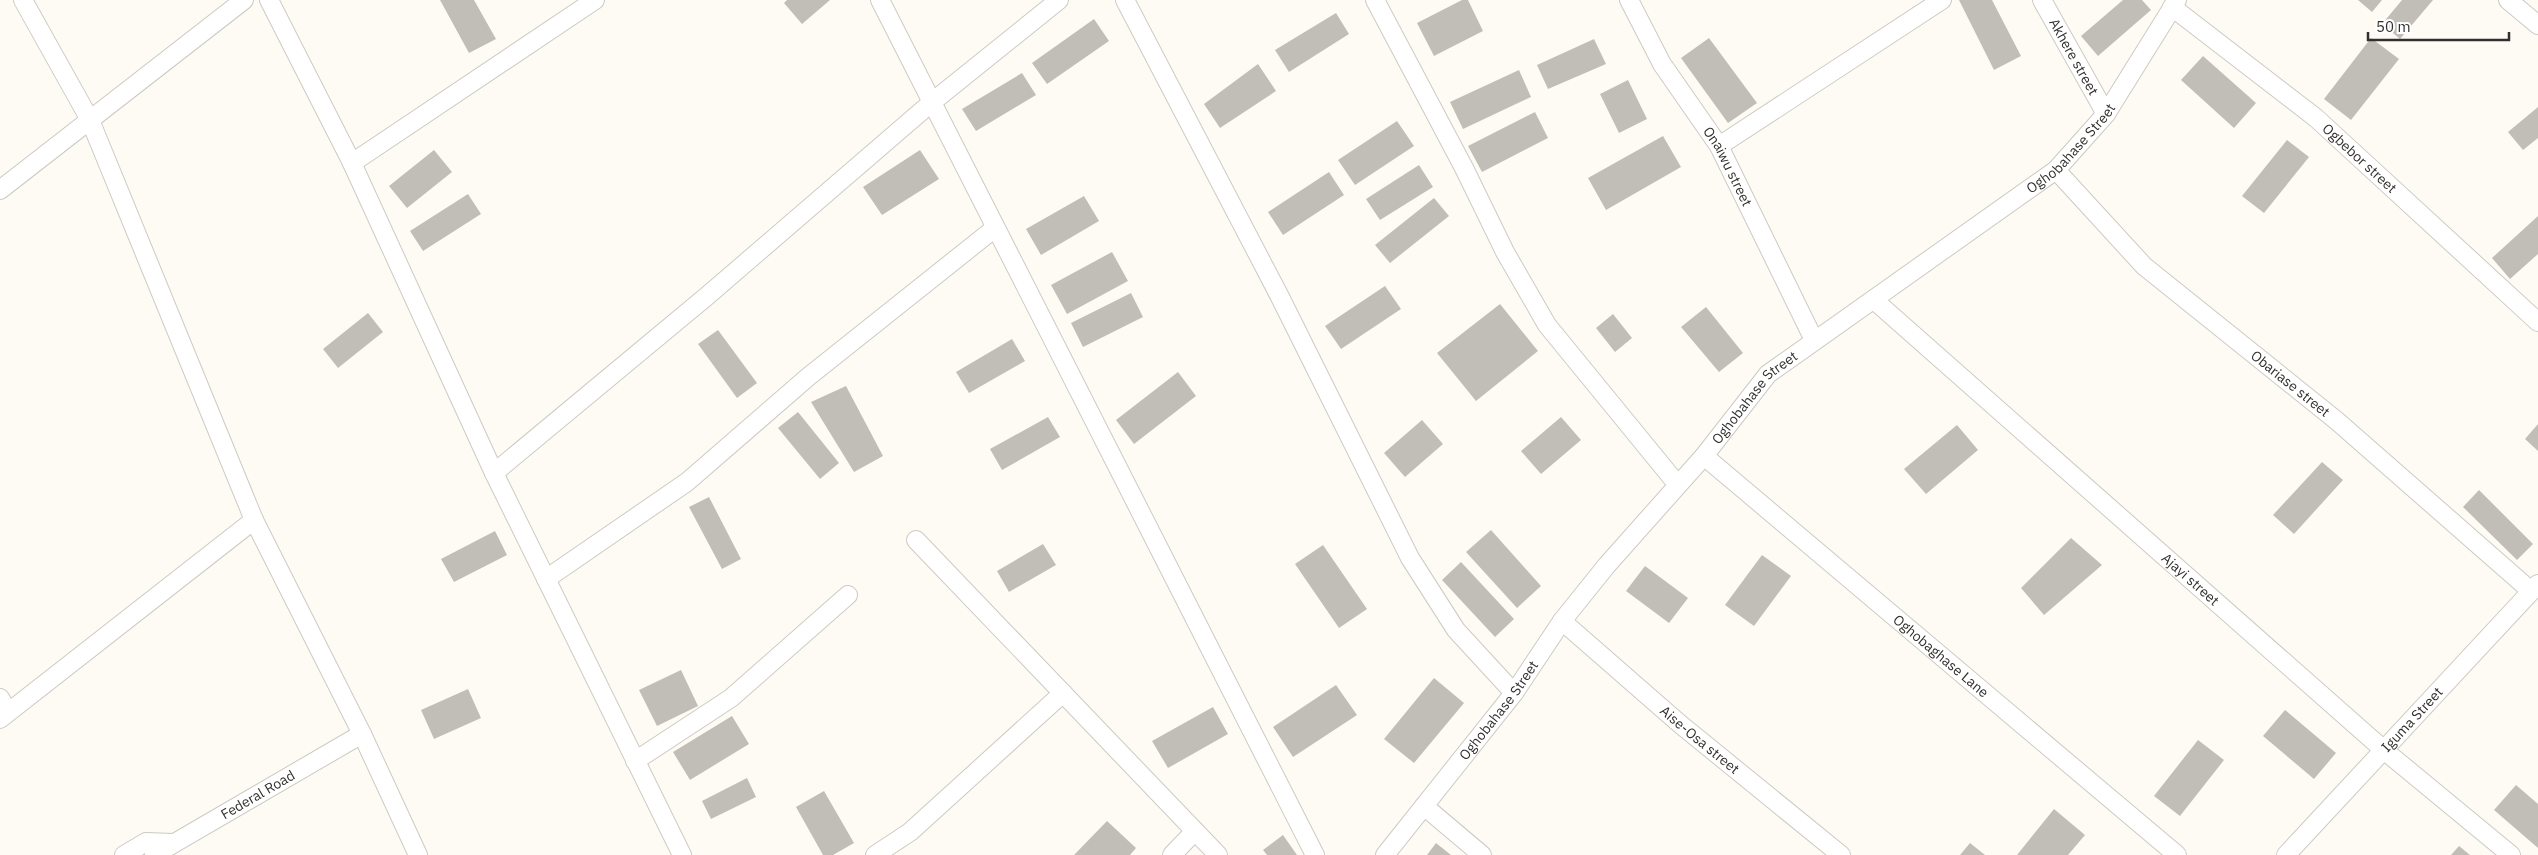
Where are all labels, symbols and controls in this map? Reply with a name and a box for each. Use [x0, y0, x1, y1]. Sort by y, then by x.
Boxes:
scale bar [2368, 10, 2509, 42]
street label: Akhere street [2045, 15, 2103, 98]
text: 50 m [2376, 17, 2411, 36]
street label: Oghobahase Street [2023, 100, 2119, 197]
street label: Ogbebor street [2319, 119, 2401, 197]
street label: Onaiwu street [1699, 123, 1756, 209]
street label: Obariase street [2247, 346, 2334, 421]
street label: Oghobahase Street [1708, 347, 1801, 448]
street label: Ajayi street [2158, 549, 2223, 609]
street label: Oghobaghase Lane [1889, 610, 1993, 701]
street label: Oghobahase Street [1455, 657, 1542, 764]
street label: Iguma Street [2377, 683, 2447, 756]
street label: Aise-Osa street [1656, 702, 1743, 778]
street label: Federal Road [217, 766, 298, 823]

